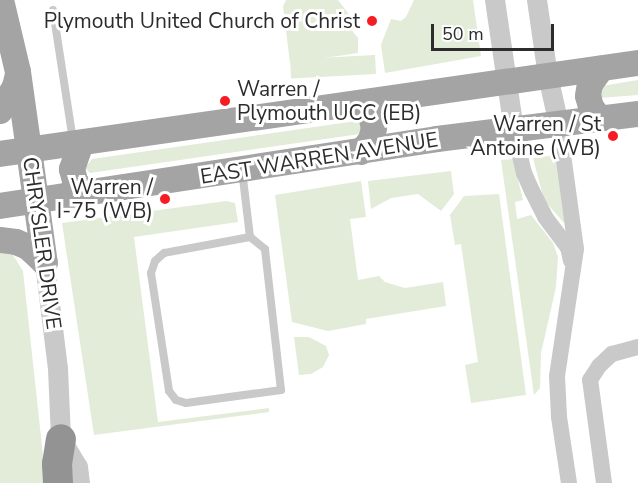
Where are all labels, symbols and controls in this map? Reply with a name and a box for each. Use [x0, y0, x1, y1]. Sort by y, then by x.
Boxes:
place label: Plymouth United Church of Christ [44, 8, 360, 34]
scale bar [434, 12, 557, 50]
marker: Plymouth United Church of Christ [365, 14, 379, 28]
text: 50 m [442, 22, 484, 46]
place label: Warren / Plymouth UCC (EB) [237, 76, 421, 126]
marker: Warren / Plymouth UCC (EB) [218, 94, 232, 108]
place label: Warren / St Antoine (WB) [470, 111, 601, 161]
street label: EAST WARREN AVENUE [198, 127, 440, 189]
marker: Warren / St Antoine (WB) [606, 129, 620, 143]
street label: CHRYSLER DRIVE [17, 155, 67, 331]
place label: Warren / I-75 (WB) [57, 174, 153, 224]
marker: Warren / I-75 (WB) [158, 192, 172, 206]

